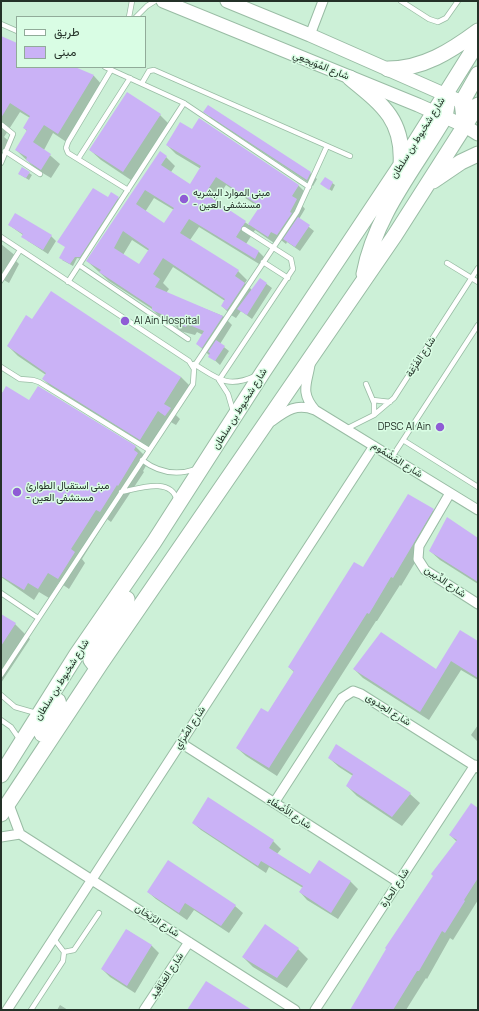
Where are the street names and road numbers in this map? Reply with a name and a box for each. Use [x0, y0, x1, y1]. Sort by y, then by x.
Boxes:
street label: شارع المُوَيجعِي [291, 49, 351, 83]
street label: شارع شخبوط بن سلطان [388, 95, 448, 181]
street label: شارع الفَزْعَة [404, 335, 438, 379]
street label: شارع شخبوط بن سلطان [210, 366, 270, 452]
street label: شارع المَشْمُوم [369, 440, 425, 480]
street label: شارع الدِّيين [422, 564, 468, 600]
street label: شارع شخبوط بن سلطان [32, 637, 92, 723]
street label: شارع الجدوى [363, 691, 413, 729]
street label: شارع الصِّرَاي [172, 704, 208, 752]
street label: شارع الأَصْفَاء [265, 794, 313, 832]
street label: شارع الحارة [378, 866, 412, 910]
street label: شارع الرَّيْحَان [133, 902, 181, 940]
street label: شارع العَنَاقِيد [148, 951, 186, 1001]

